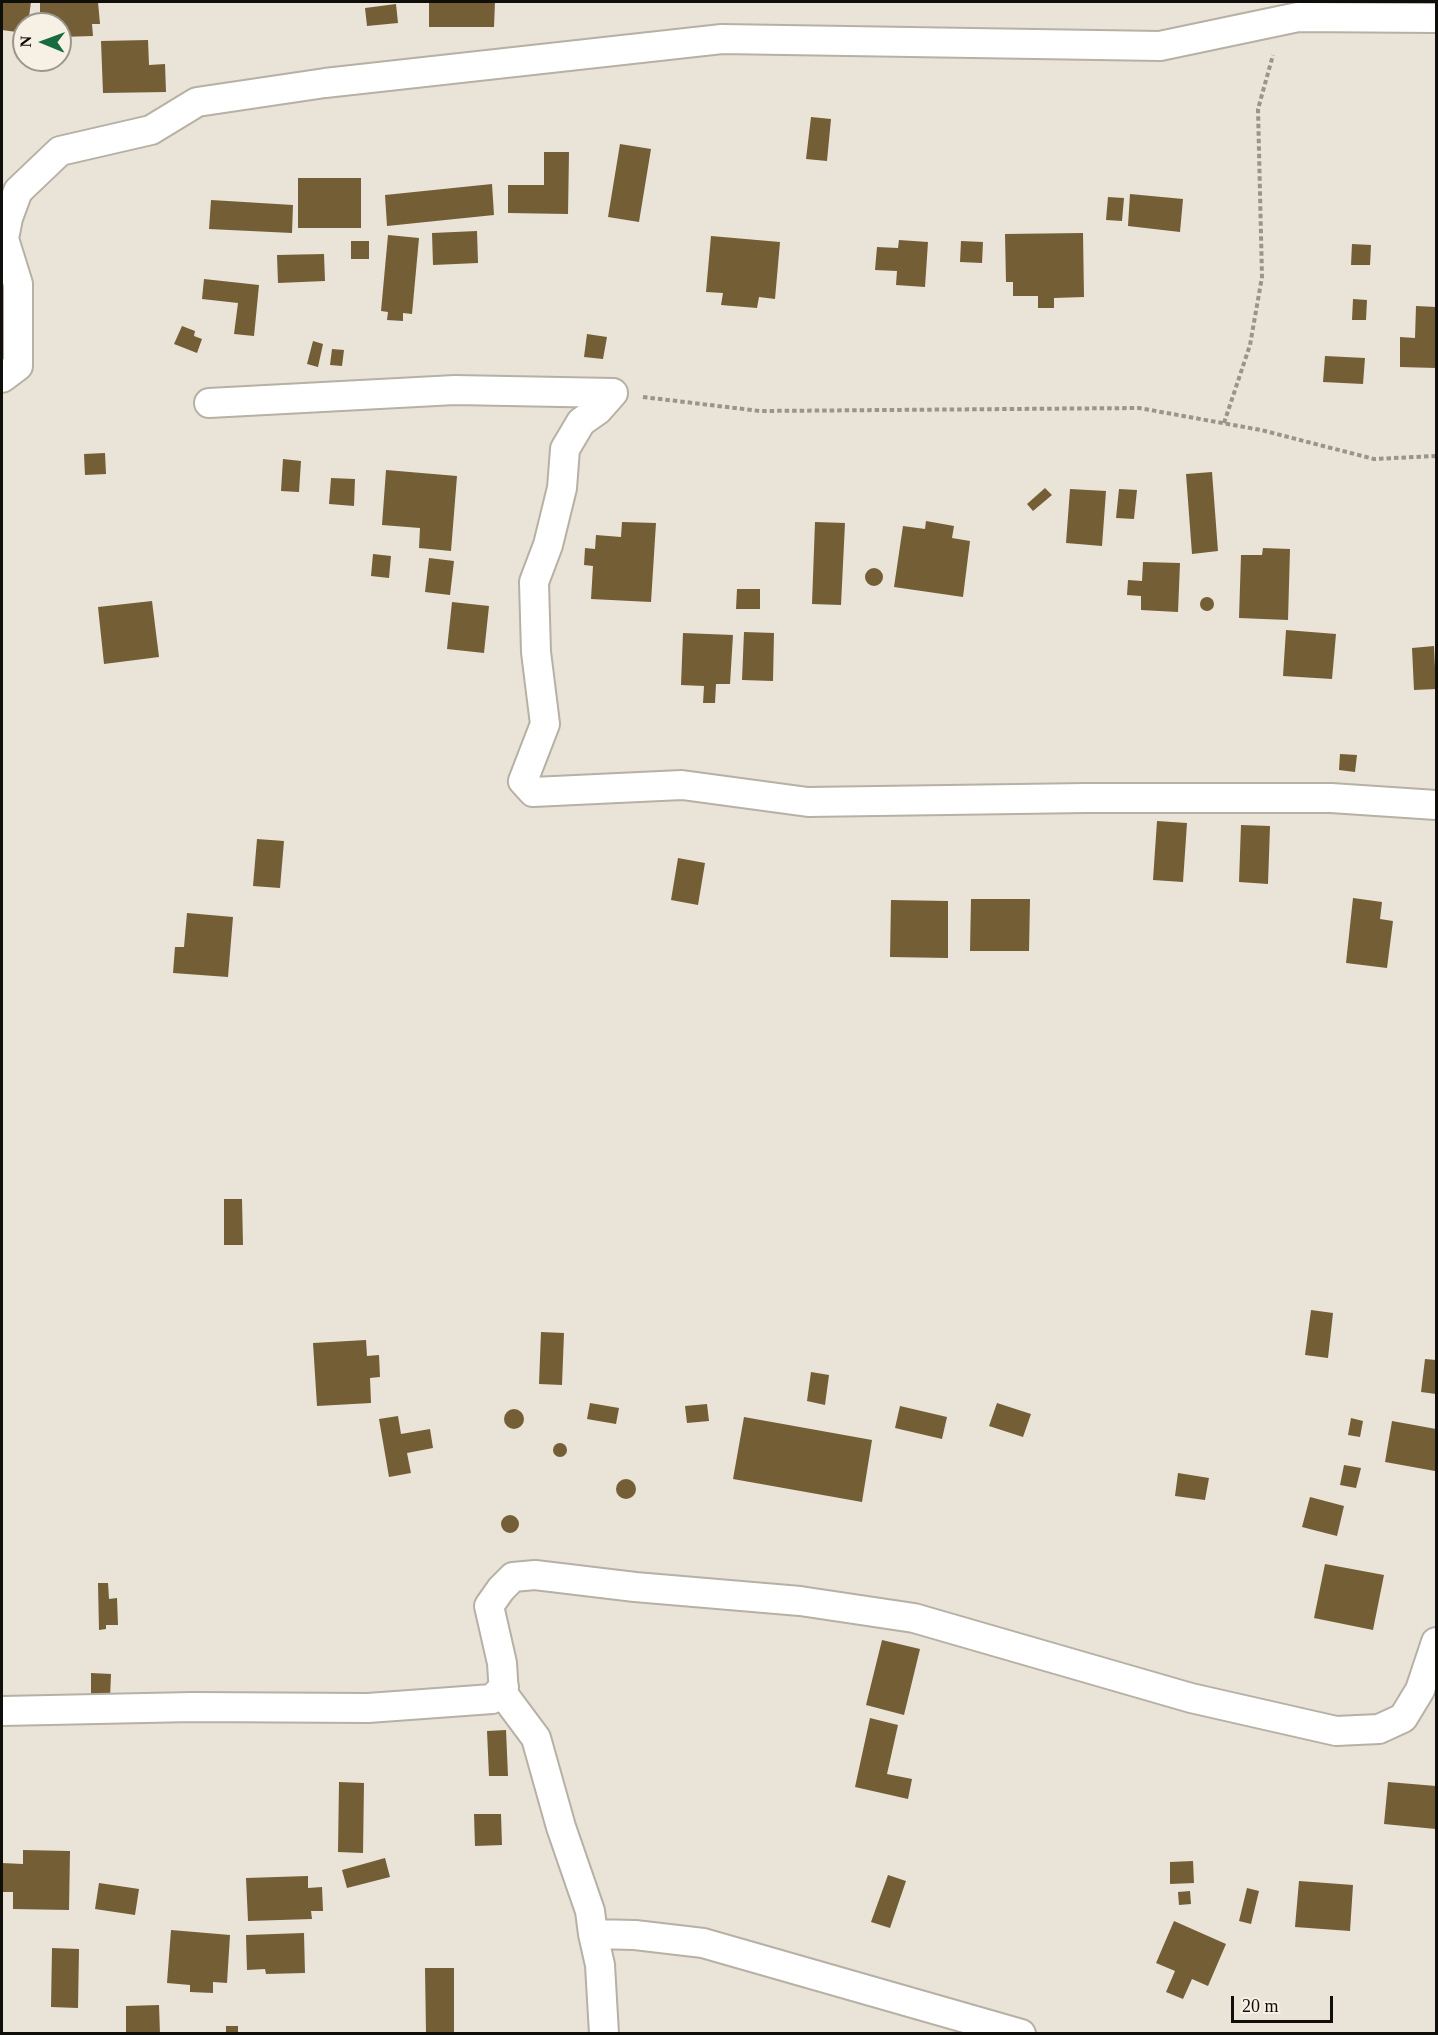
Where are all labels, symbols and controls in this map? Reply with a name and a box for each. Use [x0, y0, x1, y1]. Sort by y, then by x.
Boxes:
north arrow [12, 12, 72, 72]
text: N [17, 36, 34, 48]
scale bar [1234, 1984, 1336, 2022]
text: 20 m [1242, 1996, 1279, 2016]

